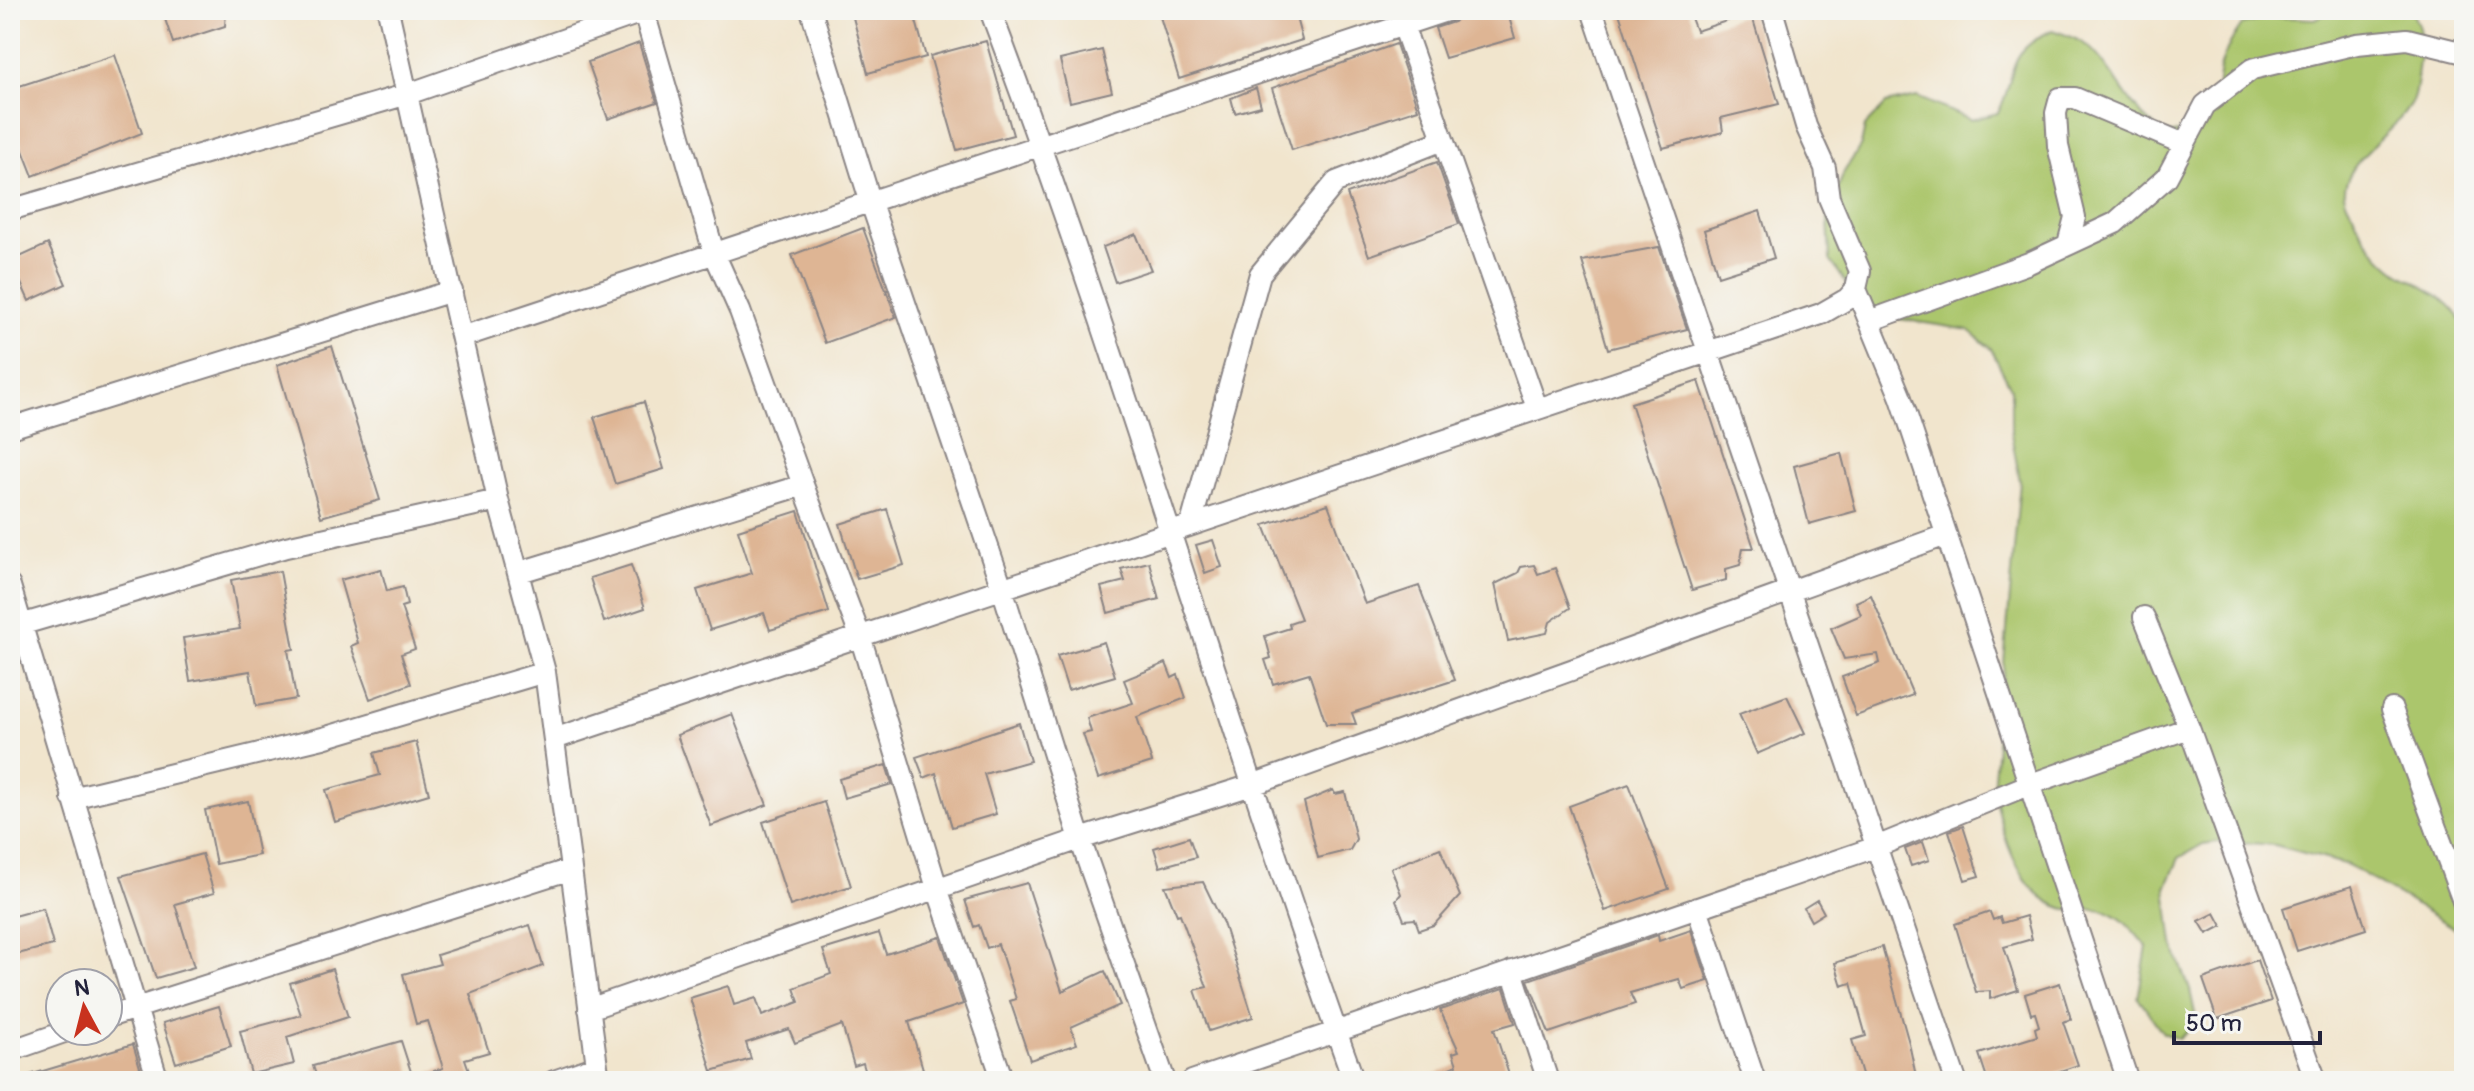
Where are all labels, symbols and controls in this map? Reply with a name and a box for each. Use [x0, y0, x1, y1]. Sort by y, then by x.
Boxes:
north arrow [44, 967, 124, 1047]
text: N [73, 973, 91, 1003]
scale bar [2174, 995, 2320, 1045]
text: 50 m [2186, 1009, 2242, 1038]

